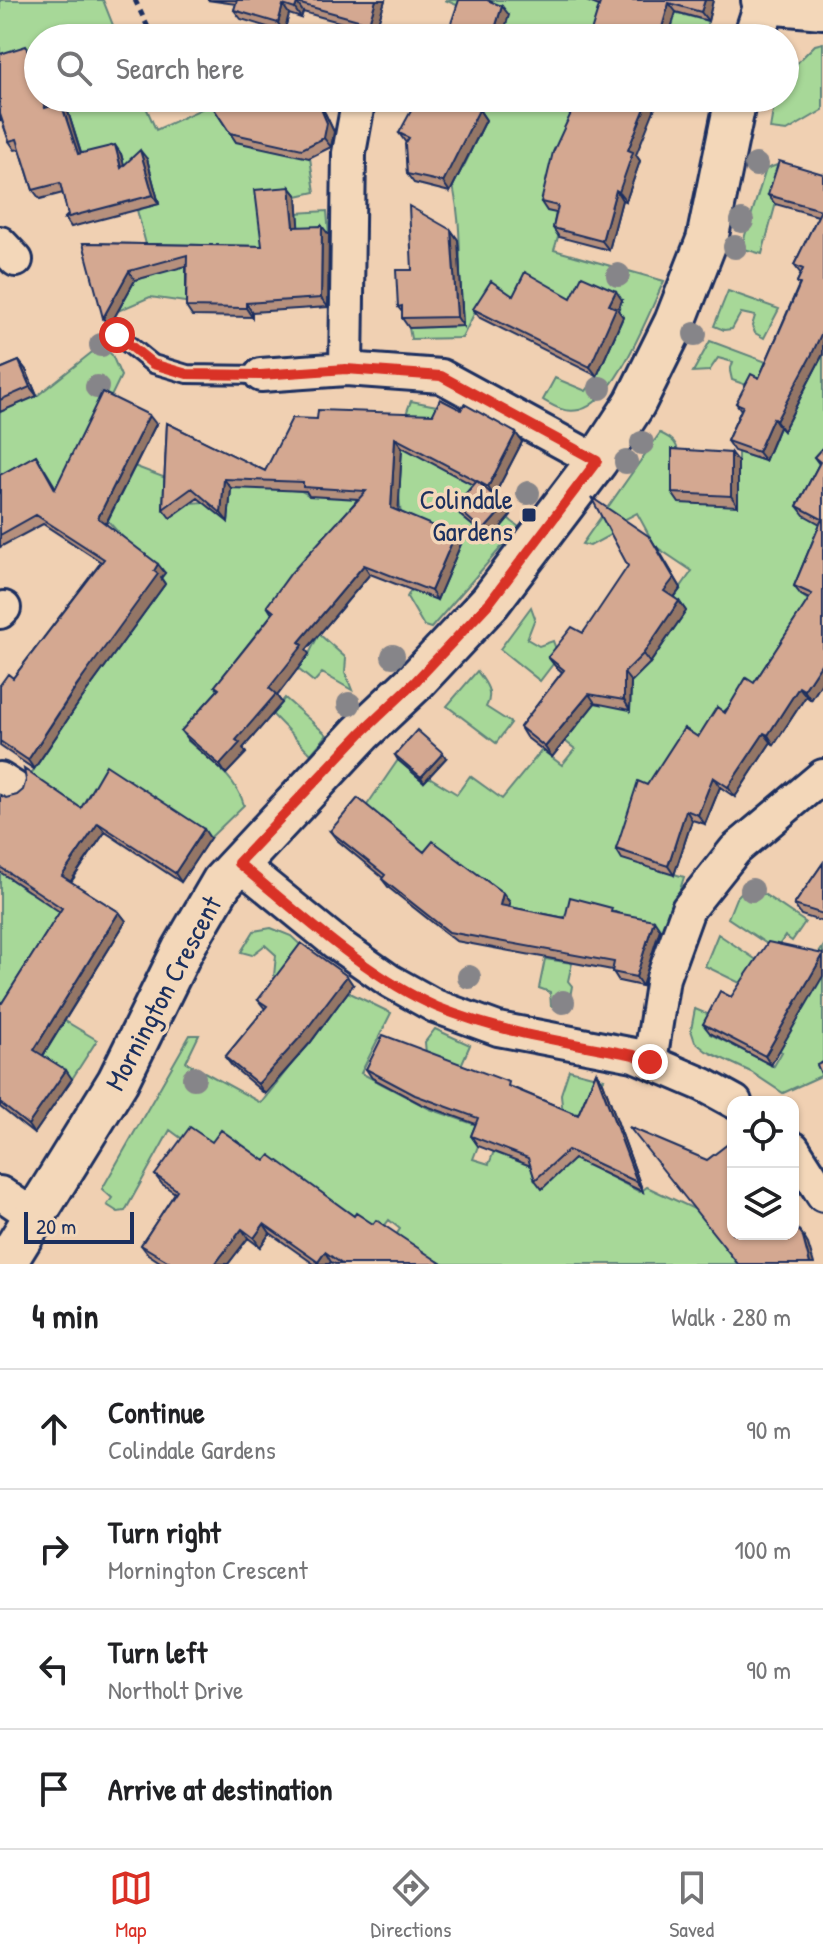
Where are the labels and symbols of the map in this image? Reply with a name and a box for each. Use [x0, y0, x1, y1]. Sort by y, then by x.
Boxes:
route start [99, 317, 135, 353]
place label: Colindale Gardens [420, 480, 513, 550]
marker: Colindale Gardens [520, 506, 538, 524]
street label: Mornington Crescent [96, 889, 230, 1097]
route end [632, 1044, 668, 1080]
scale bar [24, 1208, 134, 1244]

